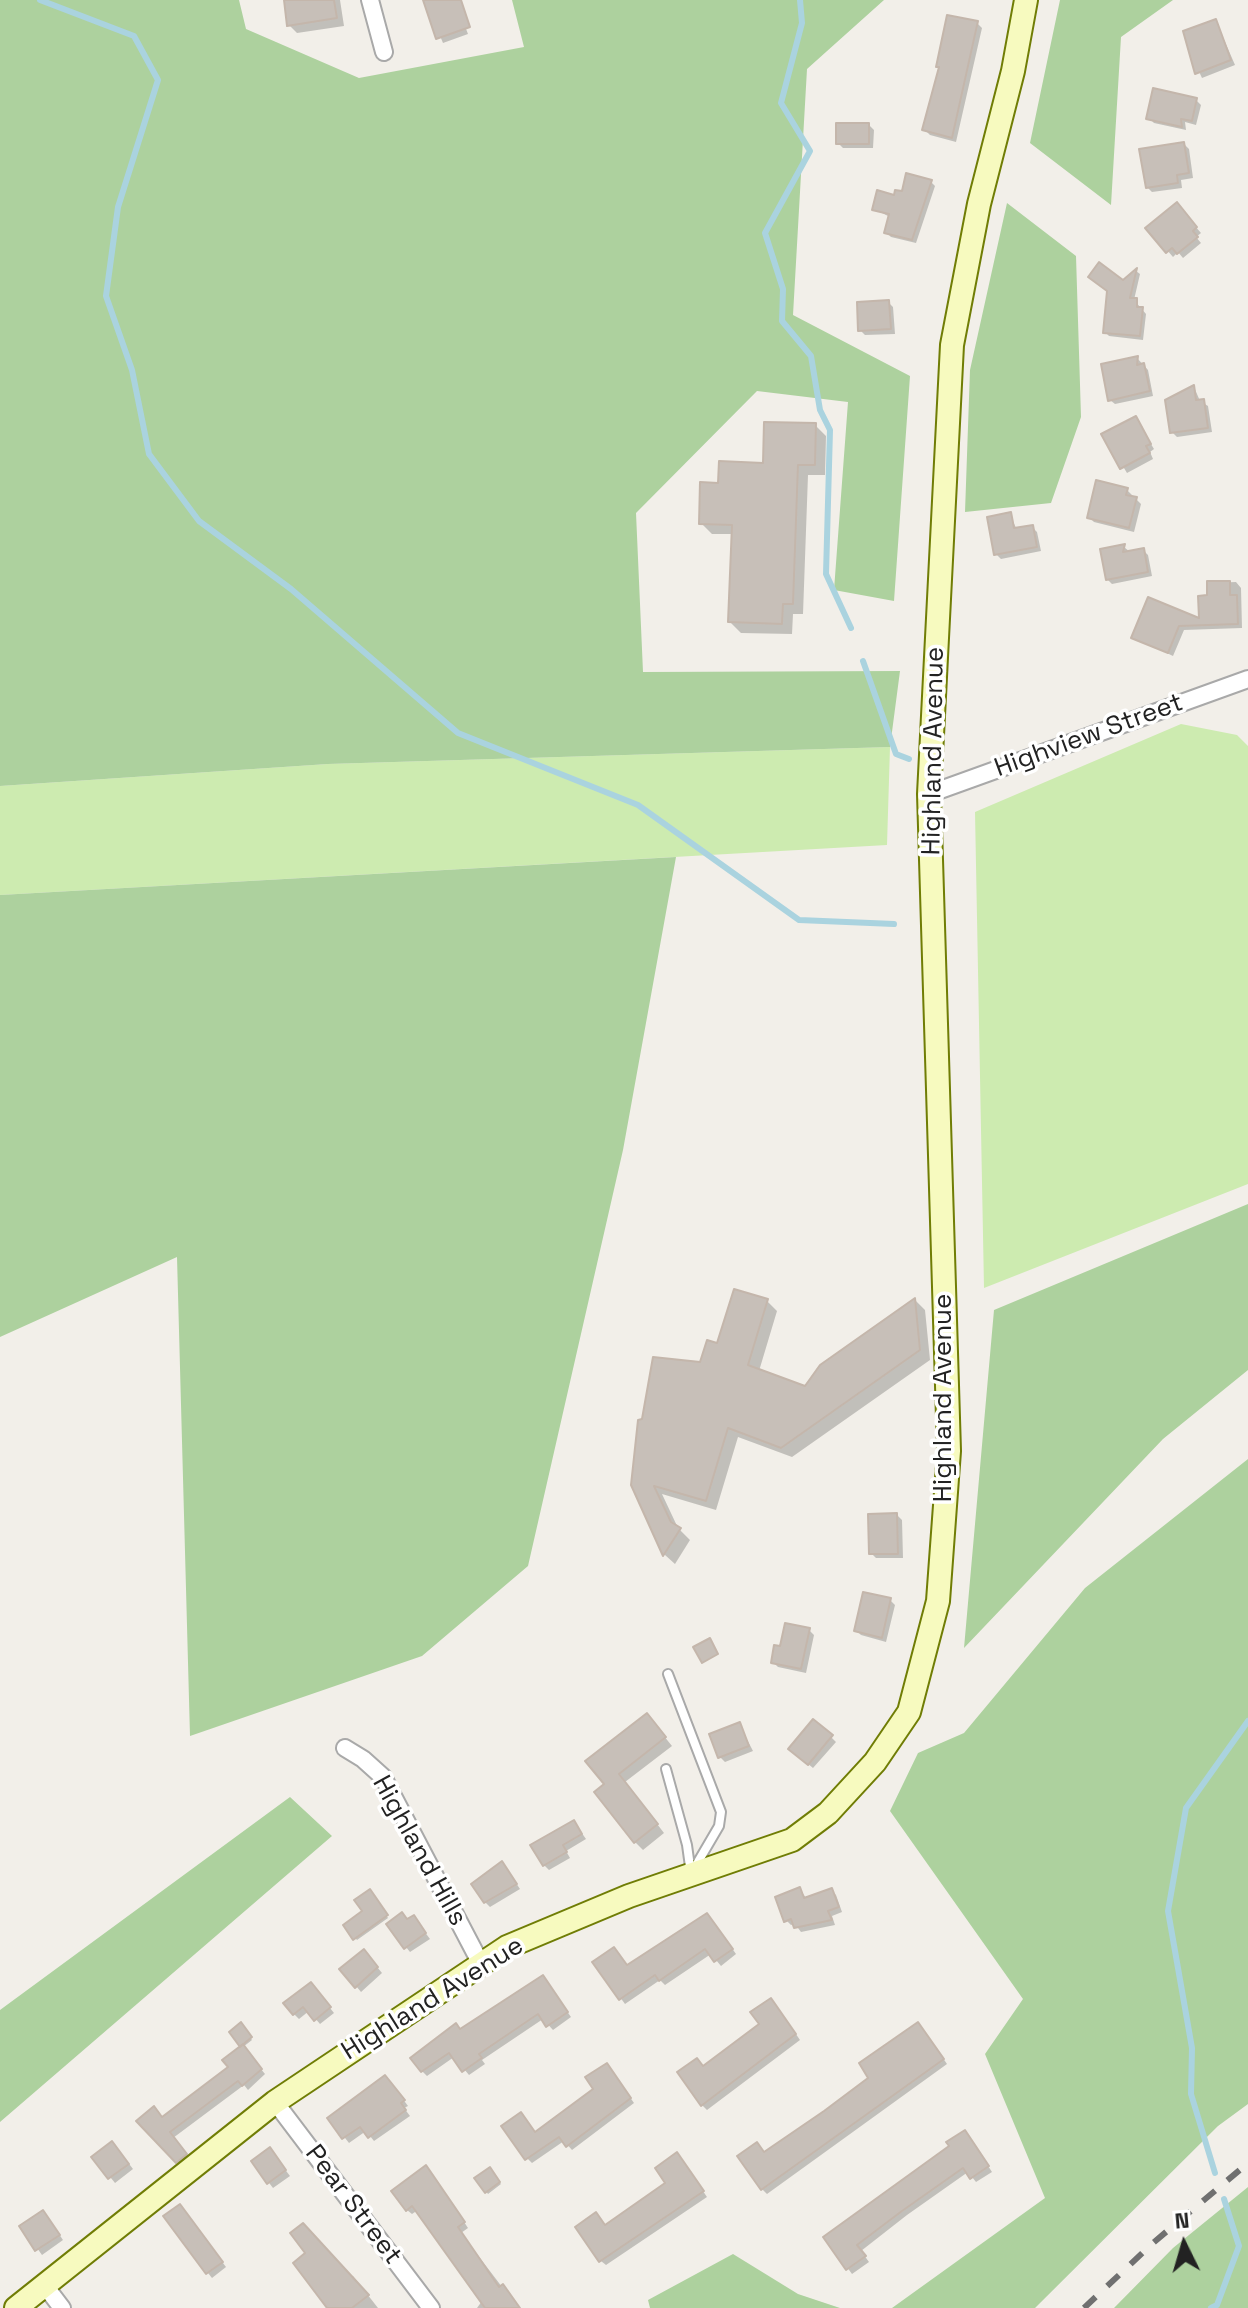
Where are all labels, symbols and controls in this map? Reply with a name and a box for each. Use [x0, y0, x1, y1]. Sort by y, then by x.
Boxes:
street label: Highland Avenue [917, 646, 951, 856]
street label: Highview Street [991, 687, 1187, 785]
street label: Highland Avenue [928, 1294, 960, 1502]
street label: Highland Hills [365, 1771, 473, 1931]
street label: Highland Avenue [336, 1931, 530, 2067]
street label: Pear Street [298, 2139, 408, 2271]
north arrow [1144, 2204, 1224, 2284]
text: N [1173, 2206, 1190, 2235]

